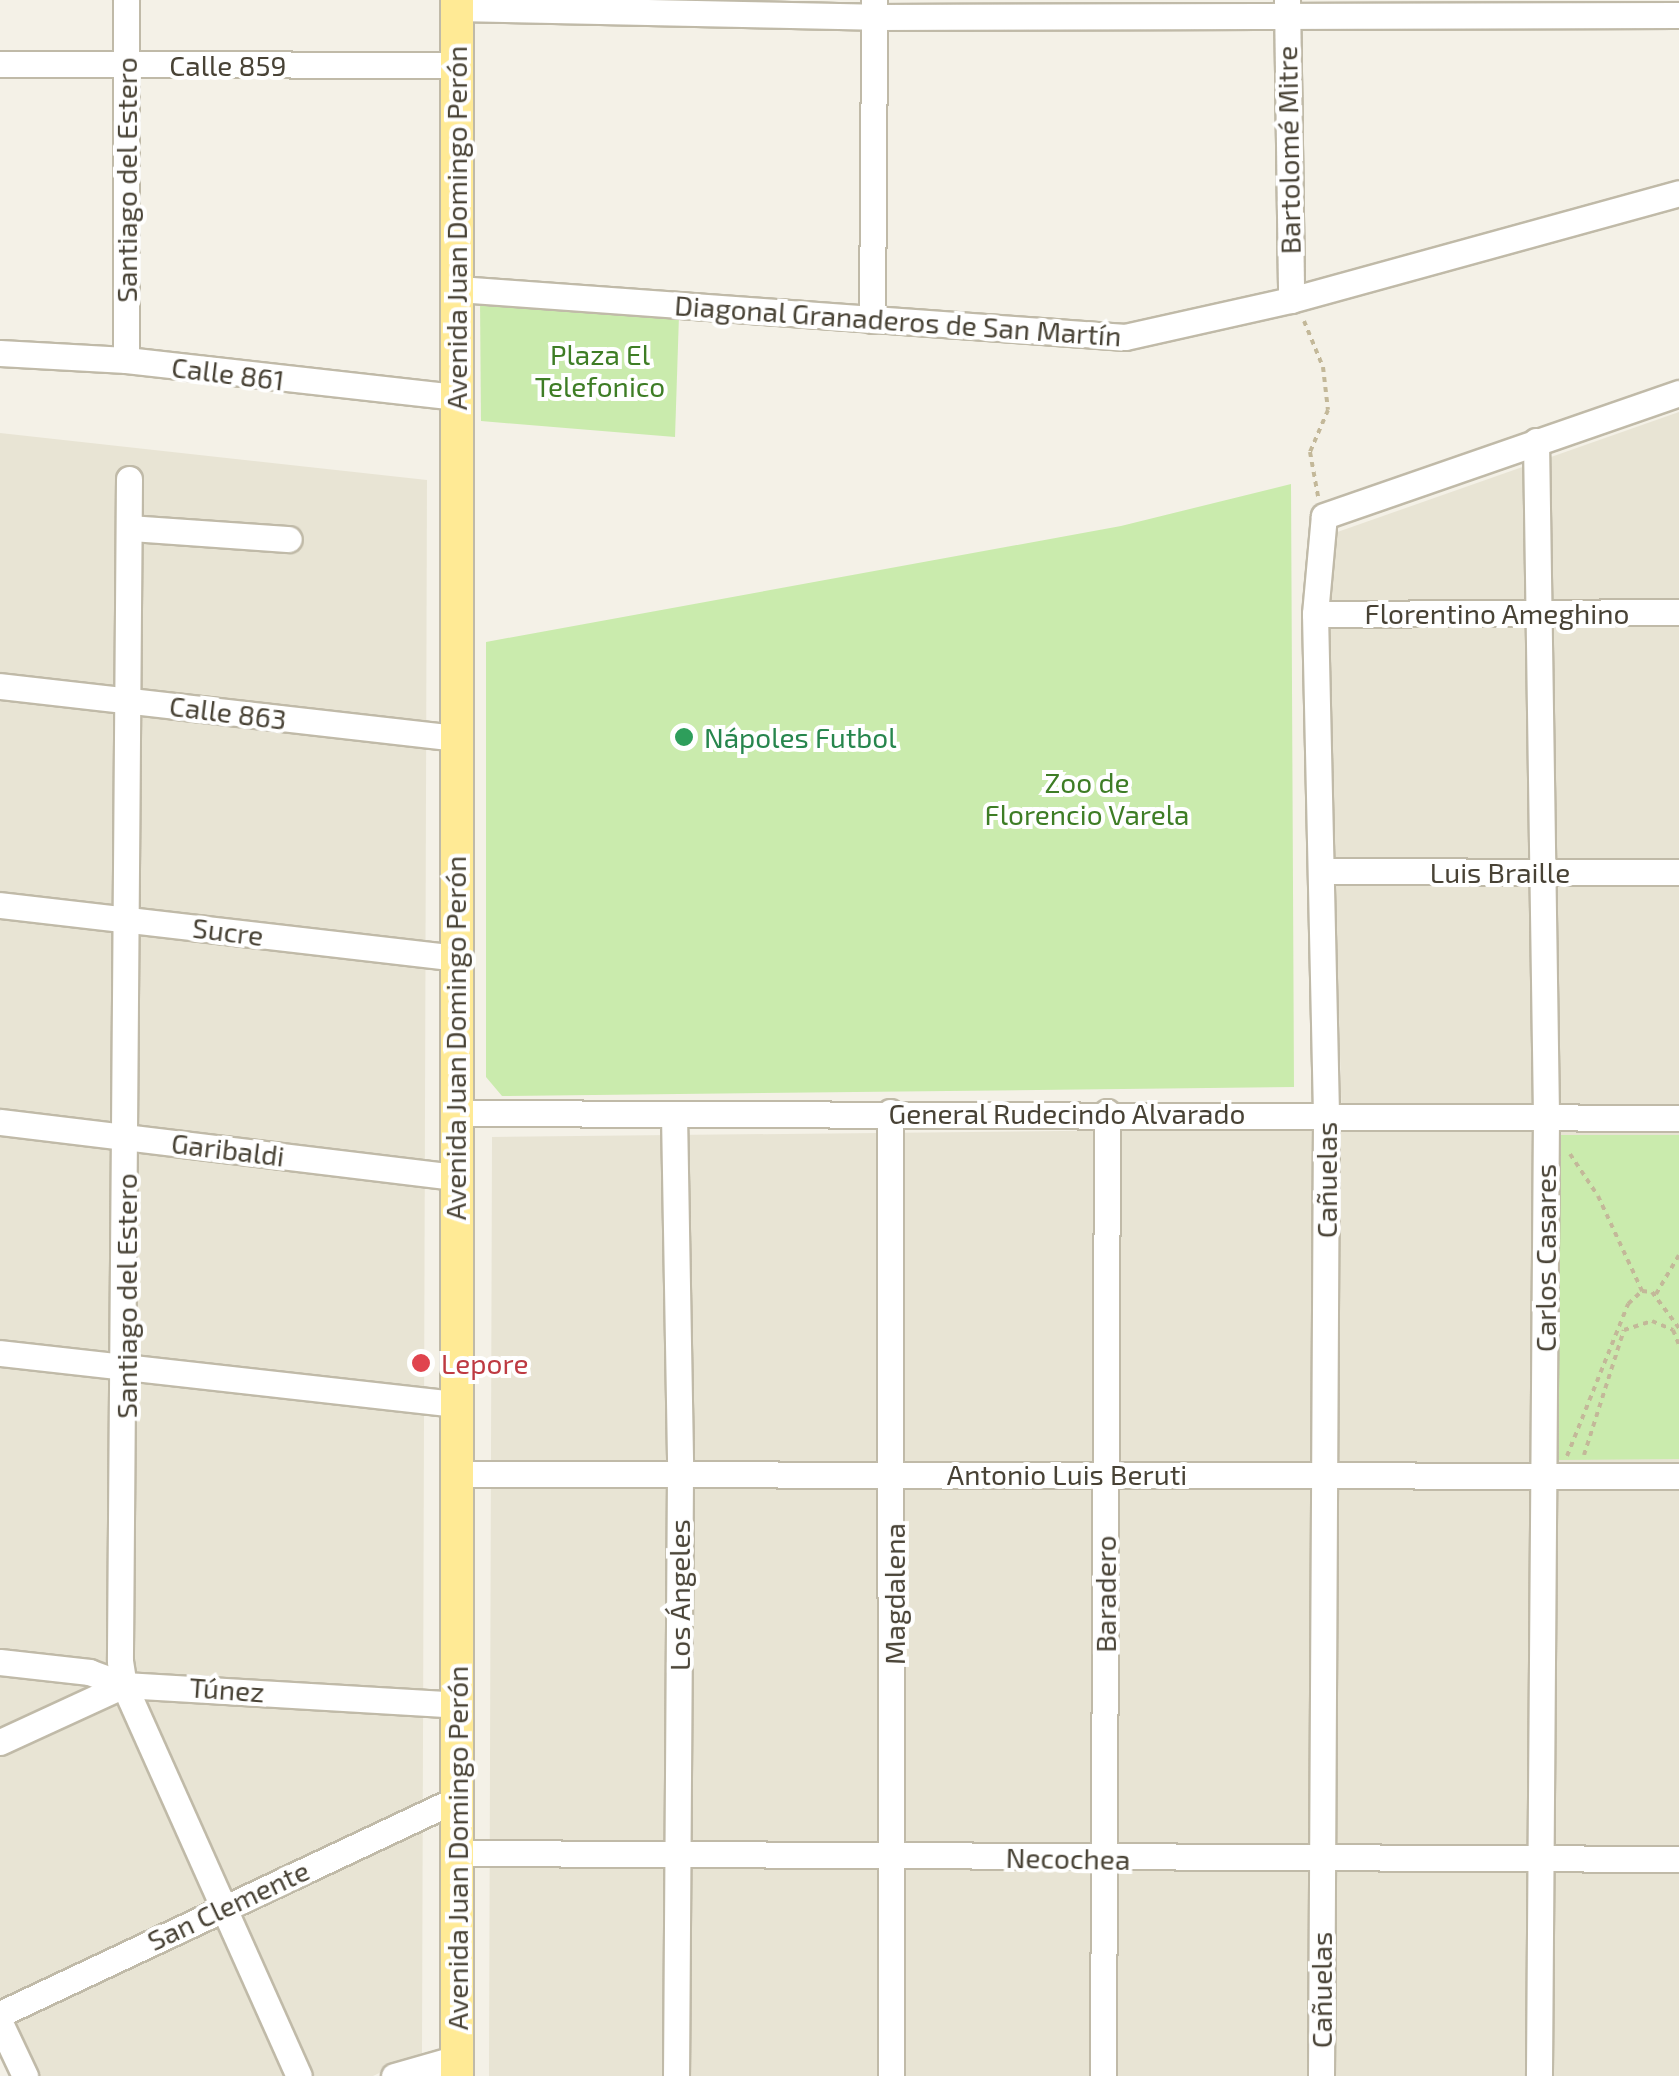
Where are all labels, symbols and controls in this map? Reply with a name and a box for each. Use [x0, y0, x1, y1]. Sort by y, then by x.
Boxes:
street label: Avenida Juan Domingo Perón [439, 45, 473, 411]
street label: Bartolomé Mitre [1269, 45, 1307, 255]
street label: Calle 859 [169, 48, 287, 82]
street label: Santiago del Estero [109, 57, 143, 303]
street label: Diagonal Granaderos de San Martín [673, 288, 1123, 352]
park label: Plaza El Telefonico [535, 337, 665, 403]
street label: Calle 861 [170, 349, 286, 397]
street label: Florentino Ameghino [1364, 596, 1630, 630]
street label: Calle 863 [167, 688, 289, 736]
place label: Nápoles Futbol [704, 720, 897, 754]
marker: Nápoles Futbol [673, 726, 695, 748]
park label: Zoo de Florencio Varela [984, 765, 1190, 831]
street label: Avenida Juan Domingo Perón [438, 855, 472, 1221]
street label: Luis Braille [1430, 855, 1570, 889]
street label: Sucre [191, 910, 265, 952]
street label: General Rudecindo Alvarado [888, 1096, 1246, 1130]
street label: Cañuelas [1309, 1122, 1343, 1238]
street label: Garibaldi [169, 1125, 287, 1173]
street label: Carlos Casares [1528, 1164, 1562, 1352]
street label: Santiago del Estero [109, 1173, 143, 1419]
place label: Lepore [441, 1346, 528, 1380]
marker: Lepore [410, 1352, 432, 1374]
street label: Antonio Luis Beruti [947, 1457, 1187, 1491]
street label: Los Ángeles [662, 1519, 696, 1671]
street label: Magdalena [877, 1523, 911, 1665]
street label: Baradero [1088, 1535, 1122, 1653]
street label: Avenida Juan Domingo Perón [440, 1665, 474, 2031]
street label: Túnez [188, 1670, 266, 1708]
street label: Necochea [1005, 1840, 1131, 1876]
street label: San Clemente [142, 1853, 314, 1957]
street label: Cañuelas [1304, 1932, 1338, 2048]

